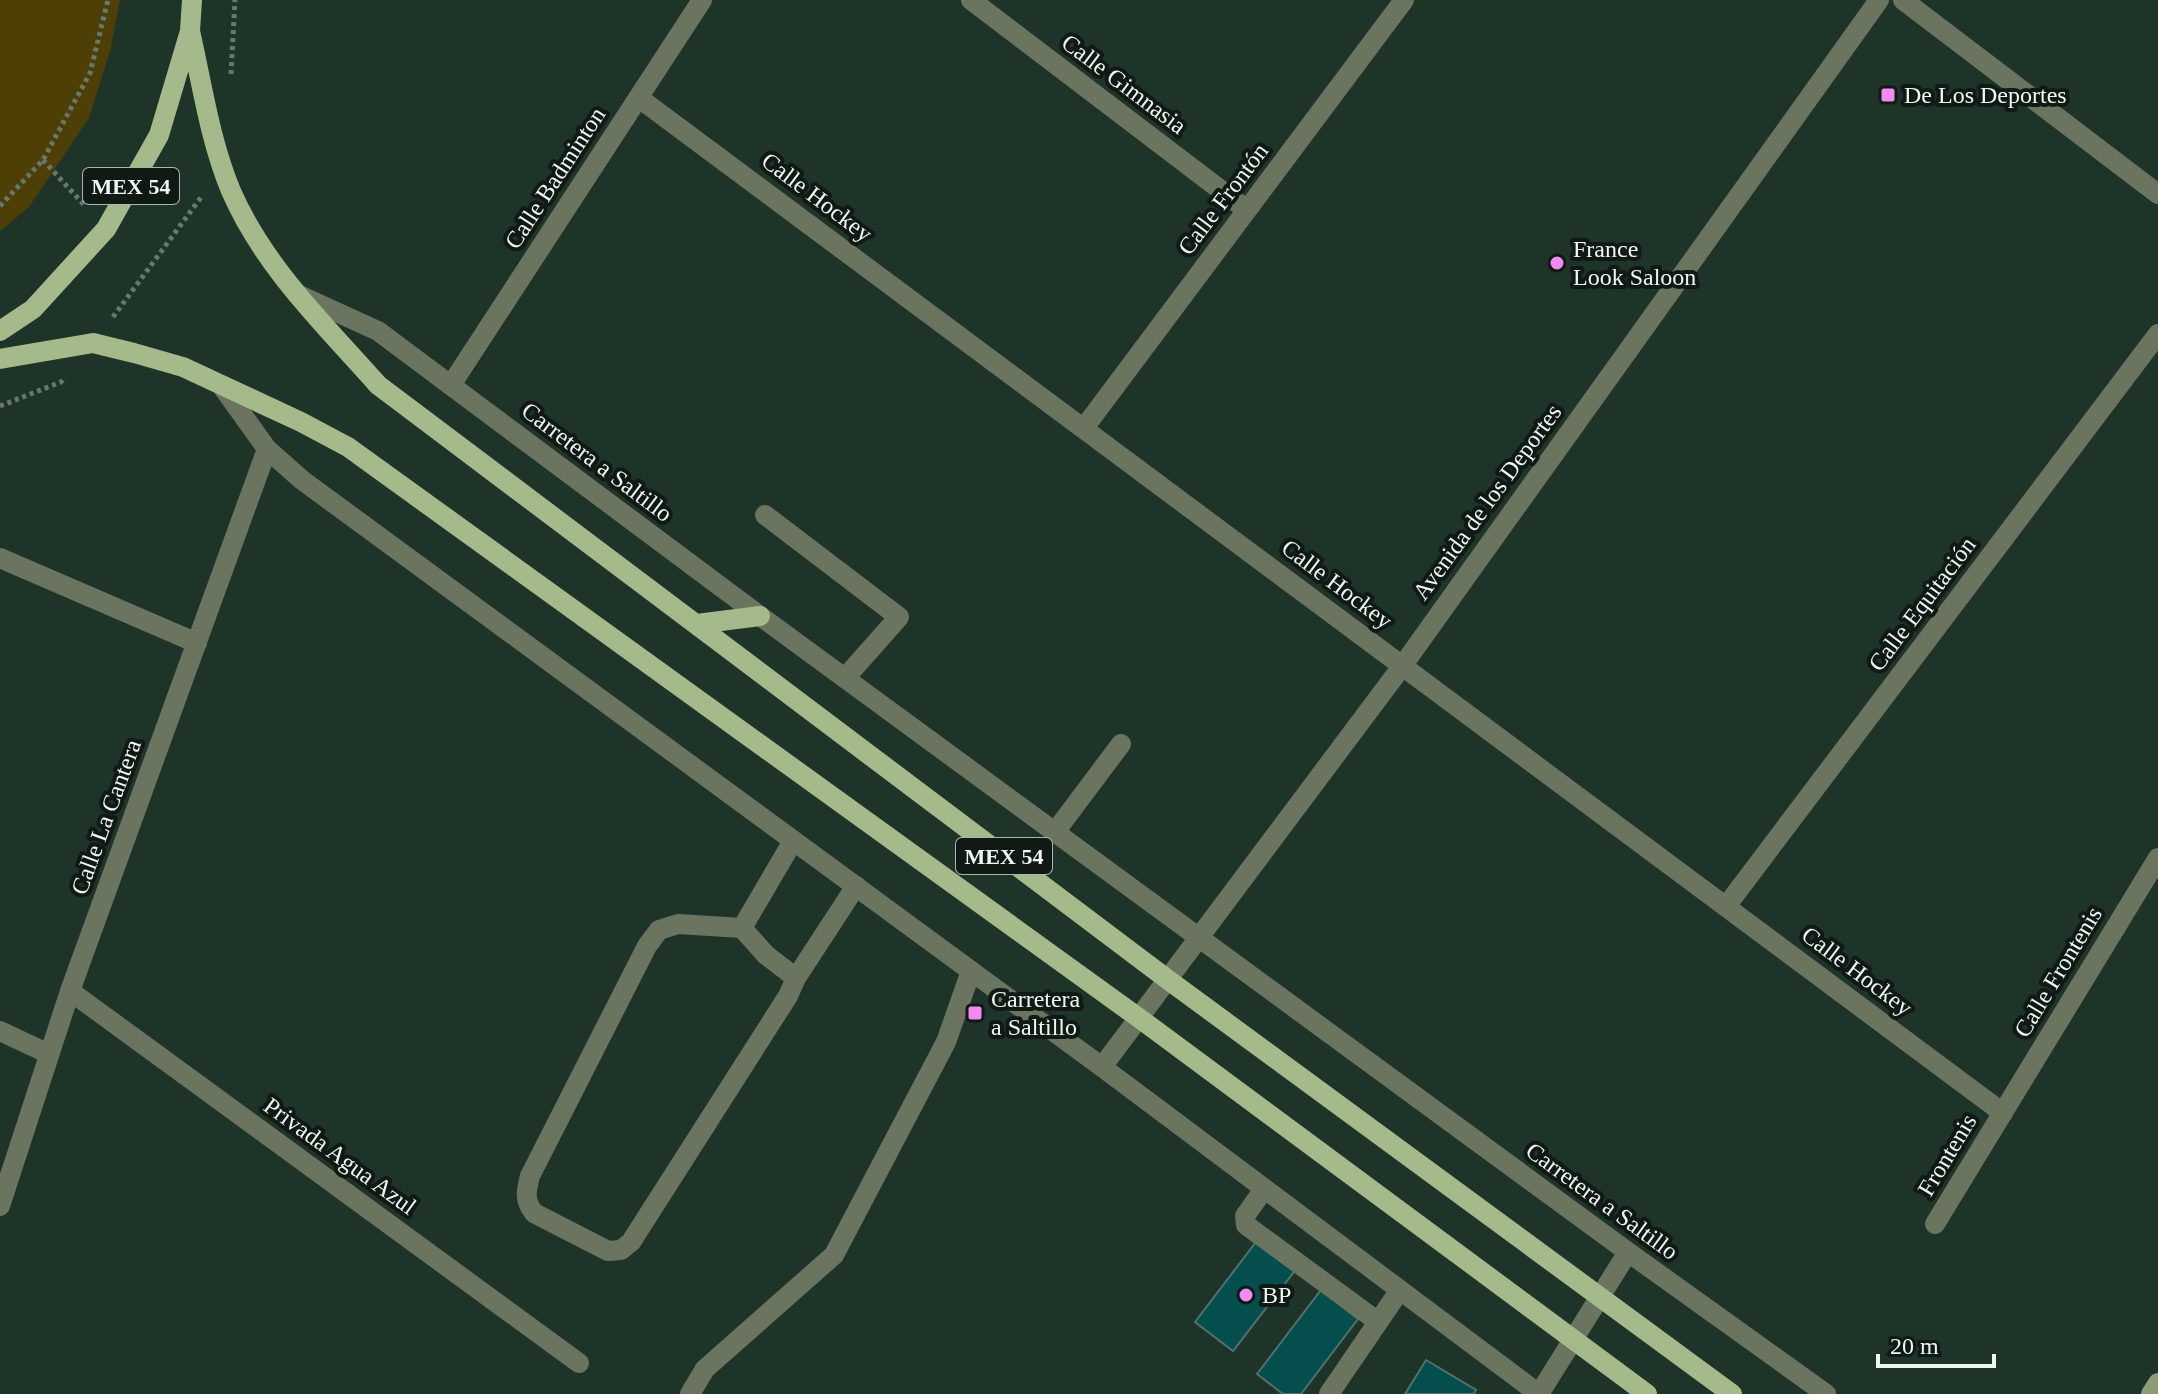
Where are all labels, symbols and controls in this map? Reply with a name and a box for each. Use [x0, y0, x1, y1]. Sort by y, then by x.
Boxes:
street label: Calle Gimnasia [1057, 29, 1191, 139]
place label: De Los Deportes [1904, 82, 2067, 108]
marker: De Los Deportes [1879, 86, 1897, 104]
street label: Calle Badminton [500, 102, 610, 254]
street label: Calle Frontón [1173, 138, 1273, 260]
street label: Calle Hockey [757, 147, 877, 247]
road number: MEX 54 [83, 168, 179, 204]
place label: France Look Saloon [1573, 236, 1696, 290]
marker: France Look Saloon [1548, 254, 1566, 272]
street label: Carretera a Saltillo [517, 397, 677, 527]
street label: Avenida de los Deportes [1407, 399, 1567, 605]
street label: Calle Equitación [1863, 532, 1981, 676]
street label: Calle Hockey [1277, 534, 1397, 634]
street label: Calle La Cantera [66, 736, 146, 898]
road number: MEX 54 [956, 838, 1052, 874]
street label: Calle Frontenis [2009, 902, 2107, 1042]
street label: Calle Hockey [1797, 921, 1917, 1021]
place label: Carretera a Saltillo [991, 986, 1081, 1040]
marker: Carretera a Saltillo [966, 1004, 984, 1022]
street label: Privada Agua Azul [259, 1092, 421, 1220]
street label: Frontenis [1913, 1109, 1981, 1201]
street label: Carretera a Saltillo [1521, 1137, 1683, 1265]
place label: BP [1262, 1282, 1291, 1308]
marker: BP [1237, 1286, 1255, 1304]
scale bar [1878, 1318, 1994, 1368]
text: 20 m [1890, 1333, 1939, 1359]

